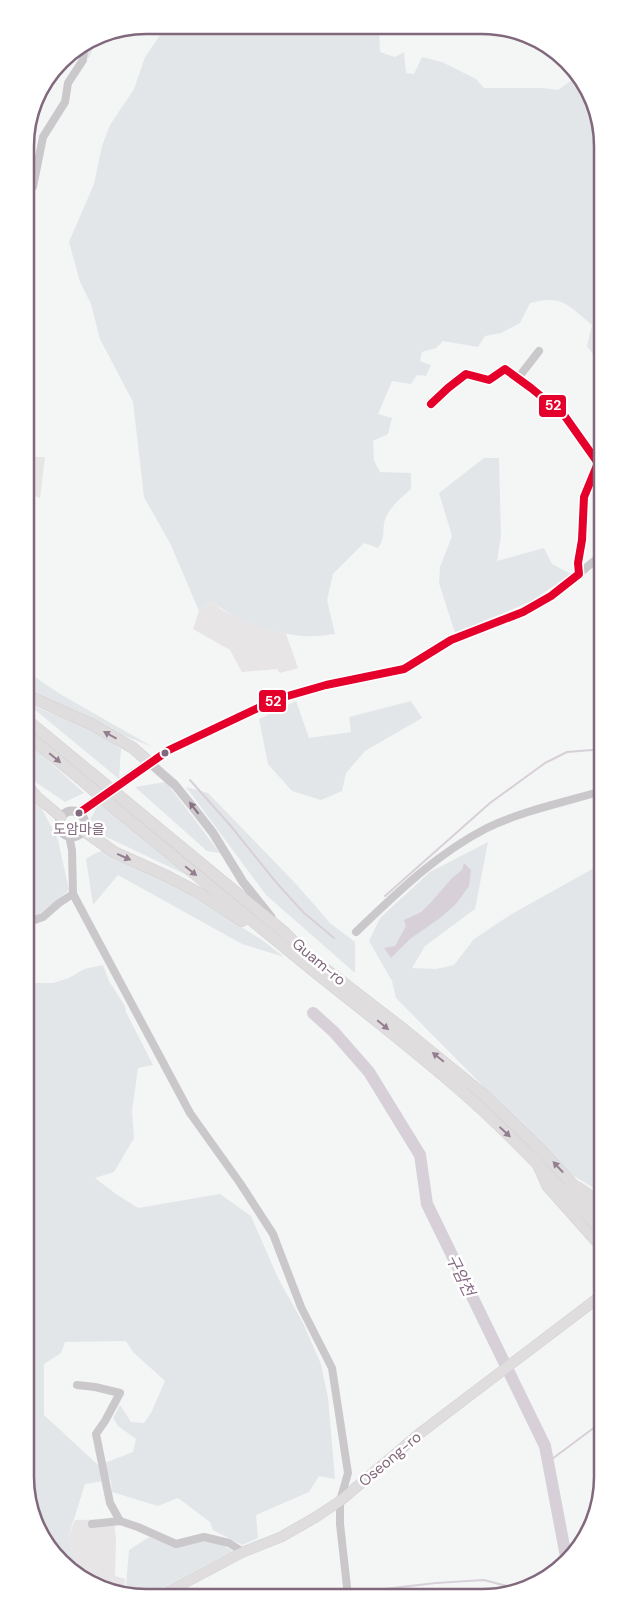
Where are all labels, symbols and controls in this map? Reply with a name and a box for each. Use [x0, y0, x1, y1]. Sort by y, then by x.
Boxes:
line badge: 52 [538, 394, 567, 418]
text: 52 [545, 396, 561, 414]
line badge: 52 [258, 689, 287, 713]
text: 52 [265, 692, 281, 710]
one-way arrow [103, 731, 118, 739]
unlabelled marker [160, 748, 170, 758]
one-way arrow [48, 753, 61, 764]
one-way arrow [188, 802, 199, 815]
marker: 도암마을 [74, 808, 84, 818]
place label: 도암마을 [53, 820, 105, 838]
one-way arrow [117, 853, 131, 861]
one-way arrow [185, 865, 198, 876]
street label: Guam-ro [288, 934, 350, 990]
one-way arrow [376, 1019, 388, 1031]
one-way arrow [432, 1052, 445, 1063]
one-way arrow [498, 1126, 510, 1138]
one-way arrow [552, 1162, 564, 1174]
water label: 구암천 [441, 1251, 481, 1302]
street label: Oseong-ro [355, 1427, 426, 1491]

